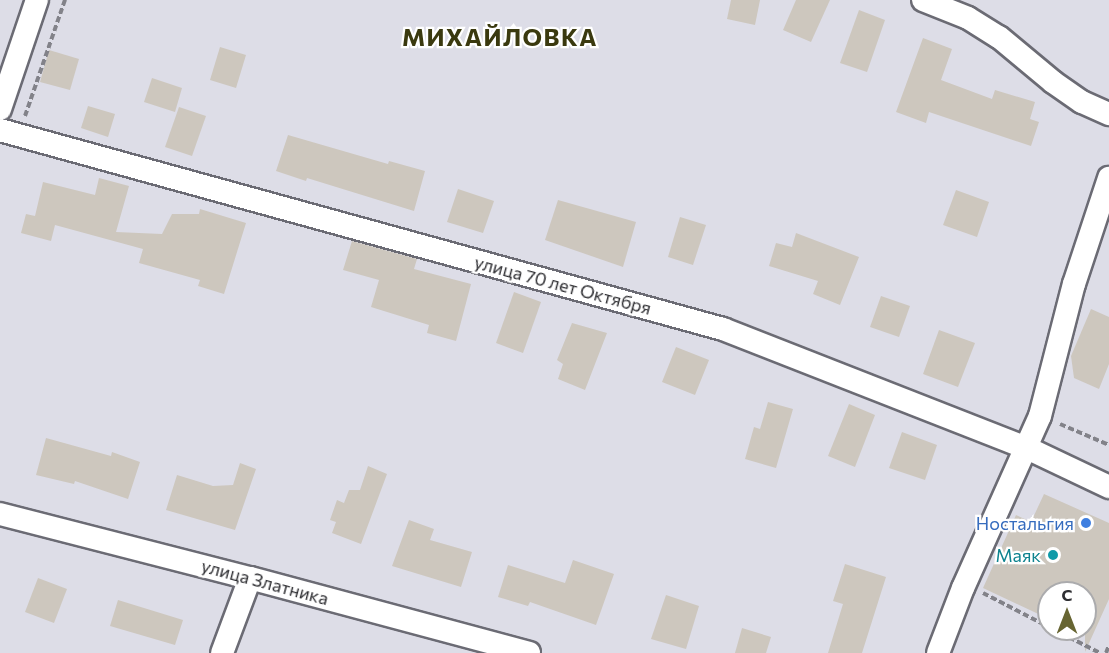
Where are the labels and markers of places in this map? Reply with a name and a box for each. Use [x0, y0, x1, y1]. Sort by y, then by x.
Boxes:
place label: Ностальгия [976, 512, 1074, 534]
marker: Ностальгия [1079, 516, 1093, 530]
place label: Маяк [996, 544, 1041, 566]
marker: Маяк [1046, 548, 1060, 562]

